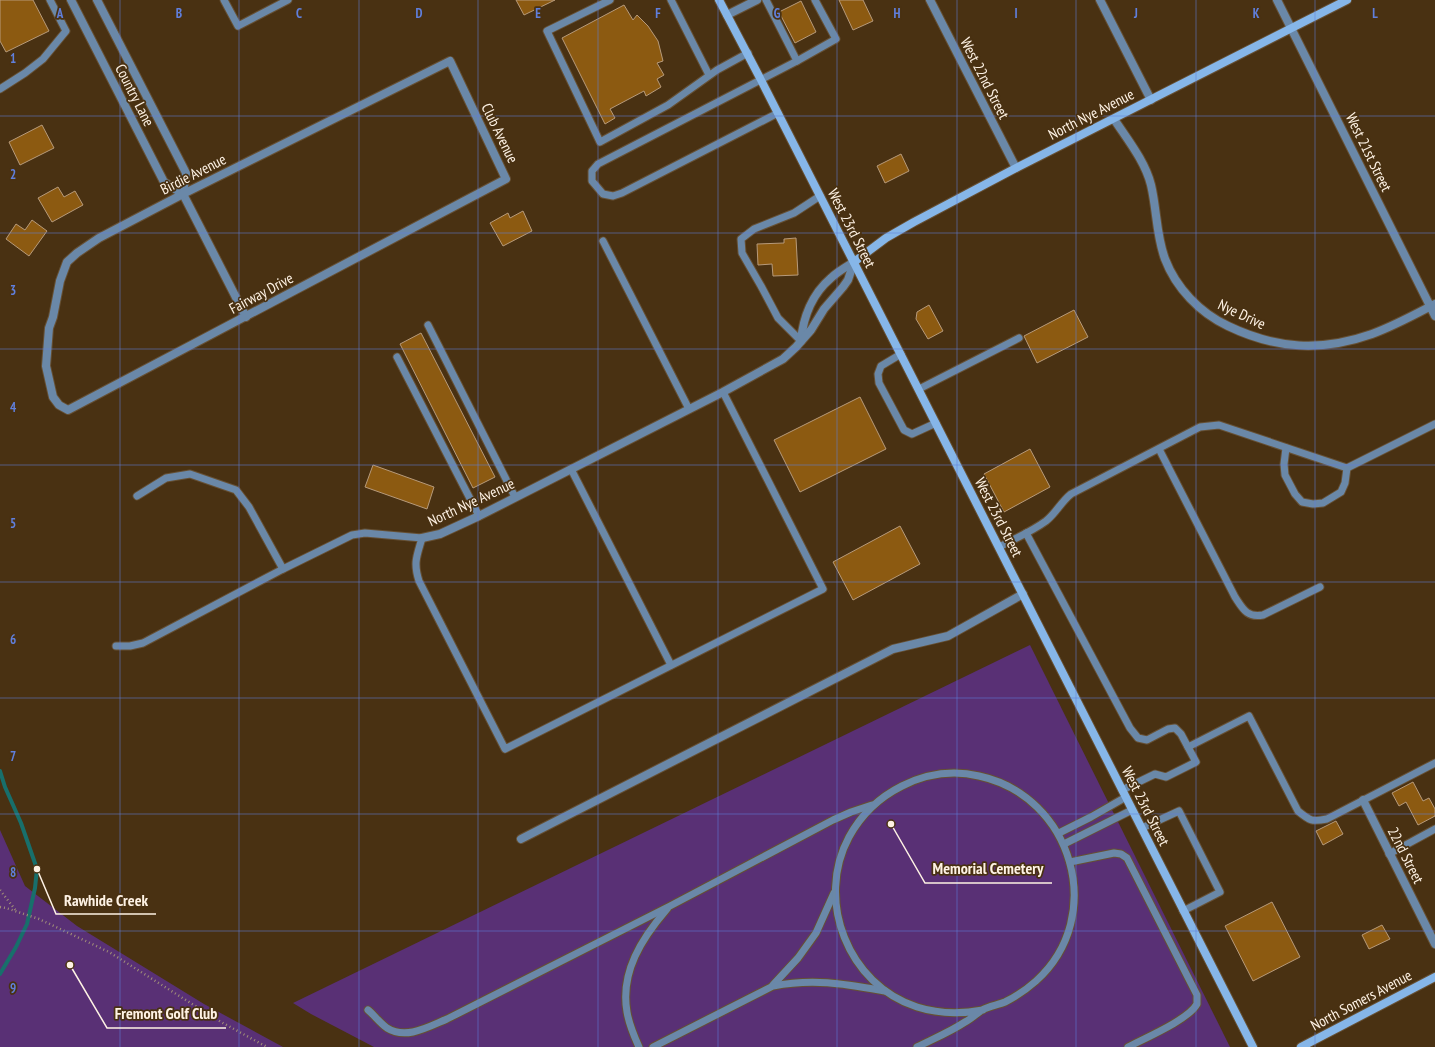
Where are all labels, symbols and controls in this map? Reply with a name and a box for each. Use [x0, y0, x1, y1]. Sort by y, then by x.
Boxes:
text: A [56, 5, 64, 22]
text: B [176, 5, 182, 22]
text: C [296, 5, 302, 22]
text: D [416, 5, 423, 22]
text: E [535, 5, 541, 22]
text: F [655, 5, 661, 22]
text: G [774, 5, 781, 22]
text: H [894, 5, 901, 22]
text: I [1014, 5, 1018, 22]
text: J [1133, 5, 1138, 22]
text: K [1253, 5, 1260, 22]
text: L [1372, 5, 1378, 22]
street label: West 22nd Street [956, 34, 1014, 122]
text: 1 [10, 50, 16, 67]
street label: Country Lane [111, 61, 159, 129]
street label: North Nye Avenue [1045, 84, 1137, 144]
street label: Club Avenue [477, 100, 523, 166]
street label: West 21st Street [1342, 110, 1396, 194]
street label: Birdie Avenue [157, 149, 229, 199]
text: 2 [10, 166, 16, 183]
street label: West 23rd Street [824, 185, 880, 271]
street label: Fairway Drive [226, 268, 296, 318]
text: 3 [10, 282, 16, 299]
street label: Nye Drive [1215, 295, 1269, 333]
text: 4 [10, 399, 17, 416]
street label: North Nye Avenue [425, 474, 517, 530]
street label: West 23rd Street [971, 474, 1027, 560]
text: 5 [10, 515, 16, 532]
text: 6 [10, 631, 16, 648]
text: 7 [10, 748, 16, 765]
street label: West 23rd Street [1118, 763, 1174, 849]
street label: 22nd Street [1384, 824, 1428, 886]
callout: Memorial Cemetery [925, 855, 1052, 883]
text: Memorial Cemetery [933, 858, 1044, 878]
text: 8 [10, 864, 16, 881]
callout: Rawhide Creek [56, 886, 156, 914]
text: Rawhide Creek [64, 890, 148, 910]
street label: North Somers Avenue [1307, 965, 1415, 1035]
text: 9 [10, 980, 16, 997]
callout: Fremont Golf Club [107, 1000, 226, 1028]
text: Fremont Golf Club [115, 1003, 217, 1023]

